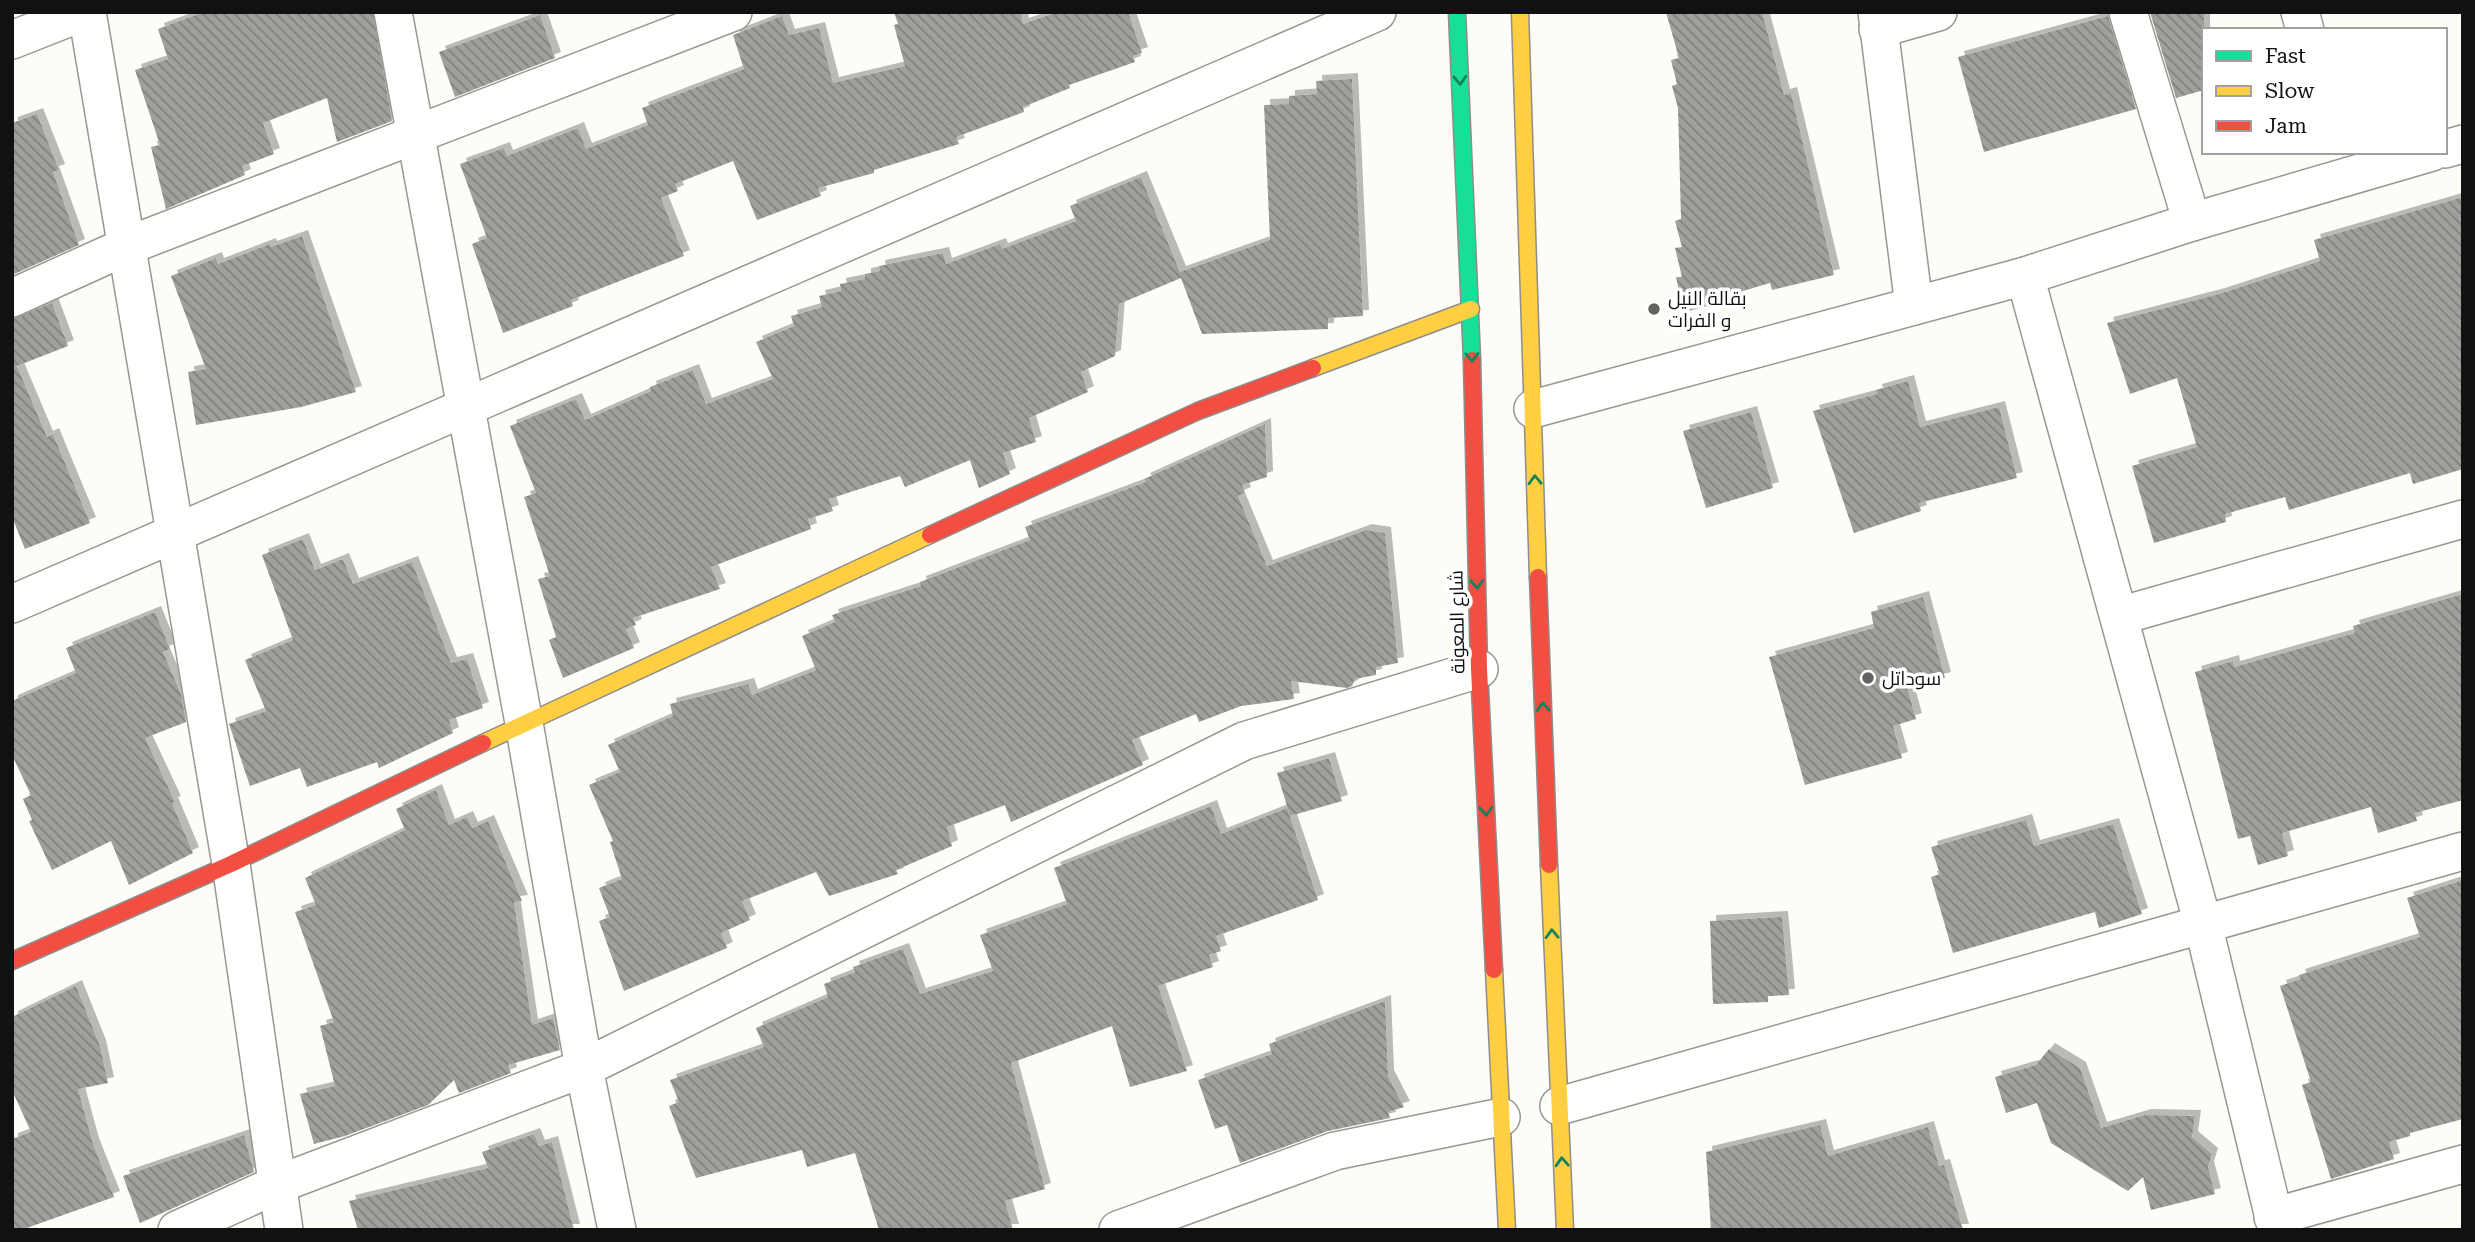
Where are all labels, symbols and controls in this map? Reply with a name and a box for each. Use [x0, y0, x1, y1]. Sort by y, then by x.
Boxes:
legend [2202, 28, 2447, 154]
text: Fast [2265, 44, 2306, 68]
one-way arrow [1452, 75, 1467, 86]
text: Slow [2265, 79, 2315, 103]
text: Jam [2265, 114, 2307, 138]
place label: بقالة النيل و الفرات [1668, 287, 1747, 332]
marker: بقالة النيل و الفرات [1646, 301, 1662, 317]
one-way arrow [1464, 352, 1480, 362]
one-way arrow [1527, 474, 1543, 484]
street label: شارع المعونة [1445, 570, 1471, 674]
one-way arrow [1469, 579, 1485, 590]
place label: سوداتل [1882, 667, 1941, 690]
marker: سوداتل [1860, 670, 1876, 686]
one-way arrow [1535, 701, 1550, 712]
one-way arrow [1478, 806, 1493, 817]
one-way arrow [1544, 929, 1559, 940]
one-way arrow [1554, 1156, 1569, 1167]

